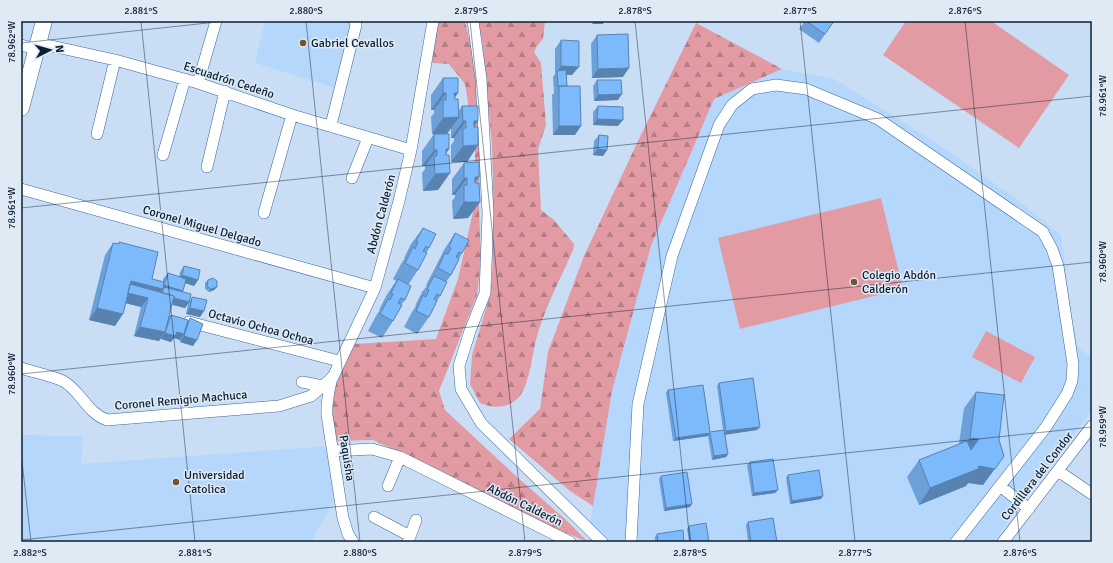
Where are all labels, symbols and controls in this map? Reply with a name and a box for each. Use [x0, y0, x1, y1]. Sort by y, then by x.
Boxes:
text: 2.881°S [124, 5, 158, 17]
text: 2.880°S [289, 5, 323, 17]
text: 2.879°S [454, 5, 488, 17]
text: 2.878°S [618, 5, 652, 17]
text: 2.877°S [783, 5, 817, 17]
text: 2.876°S [948, 5, 982, 17]
text: 78.962°W [6, 21, 18, 63]
north arrow [30, 30, 70, 70]
place label: Gabriel Cevallos [311, 36, 394, 51]
marker: Gabriel Cevallos [298, 38, 308, 48]
text: N [53, 45, 66, 53]
street label: Escuadrón Cedeño [182, 59, 276, 102]
text: 78.961°W [1097, 75, 1109, 117]
street label: Abdón Calderón [364, 173, 399, 255]
text: 78.961°W [6, 187, 18, 229]
street label: Coronel Miguel Delgado [141, 202, 263, 251]
text: 78.960°W [1097, 241, 1109, 283]
place label: Colegio Abdón Calderón [862, 268, 936, 297]
marker: Colegio Abdón Calderón [849, 277, 859, 287]
street label: Octavio Ochoa Ochoa [206, 306, 315, 349]
text: 78.960°W [6, 353, 18, 395]
street label: Coronel Remigio Machuca [114, 387, 248, 414]
text: 78.959°W [1097, 406, 1109, 448]
street label: Cordillera del Condor [998, 428, 1077, 524]
street label: Paquisha [335, 434, 358, 482]
place label: Universidad Catolica [184, 468, 245, 497]
marker: Universidad Catolica [171, 477, 181, 487]
street label: Abdón Calderón [485, 481, 565, 530]
text: 2.882°S [13, 547, 47, 559]
text: 2.881°S [178, 547, 212, 559]
text: 2.880°S [343, 547, 377, 559]
text: 2.879°S [508, 547, 542, 559]
text: 2.878°S [673, 547, 707, 559]
text: 2.877°S [838, 547, 872, 559]
text: 2.876°S [1003, 547, 1037, 559]

